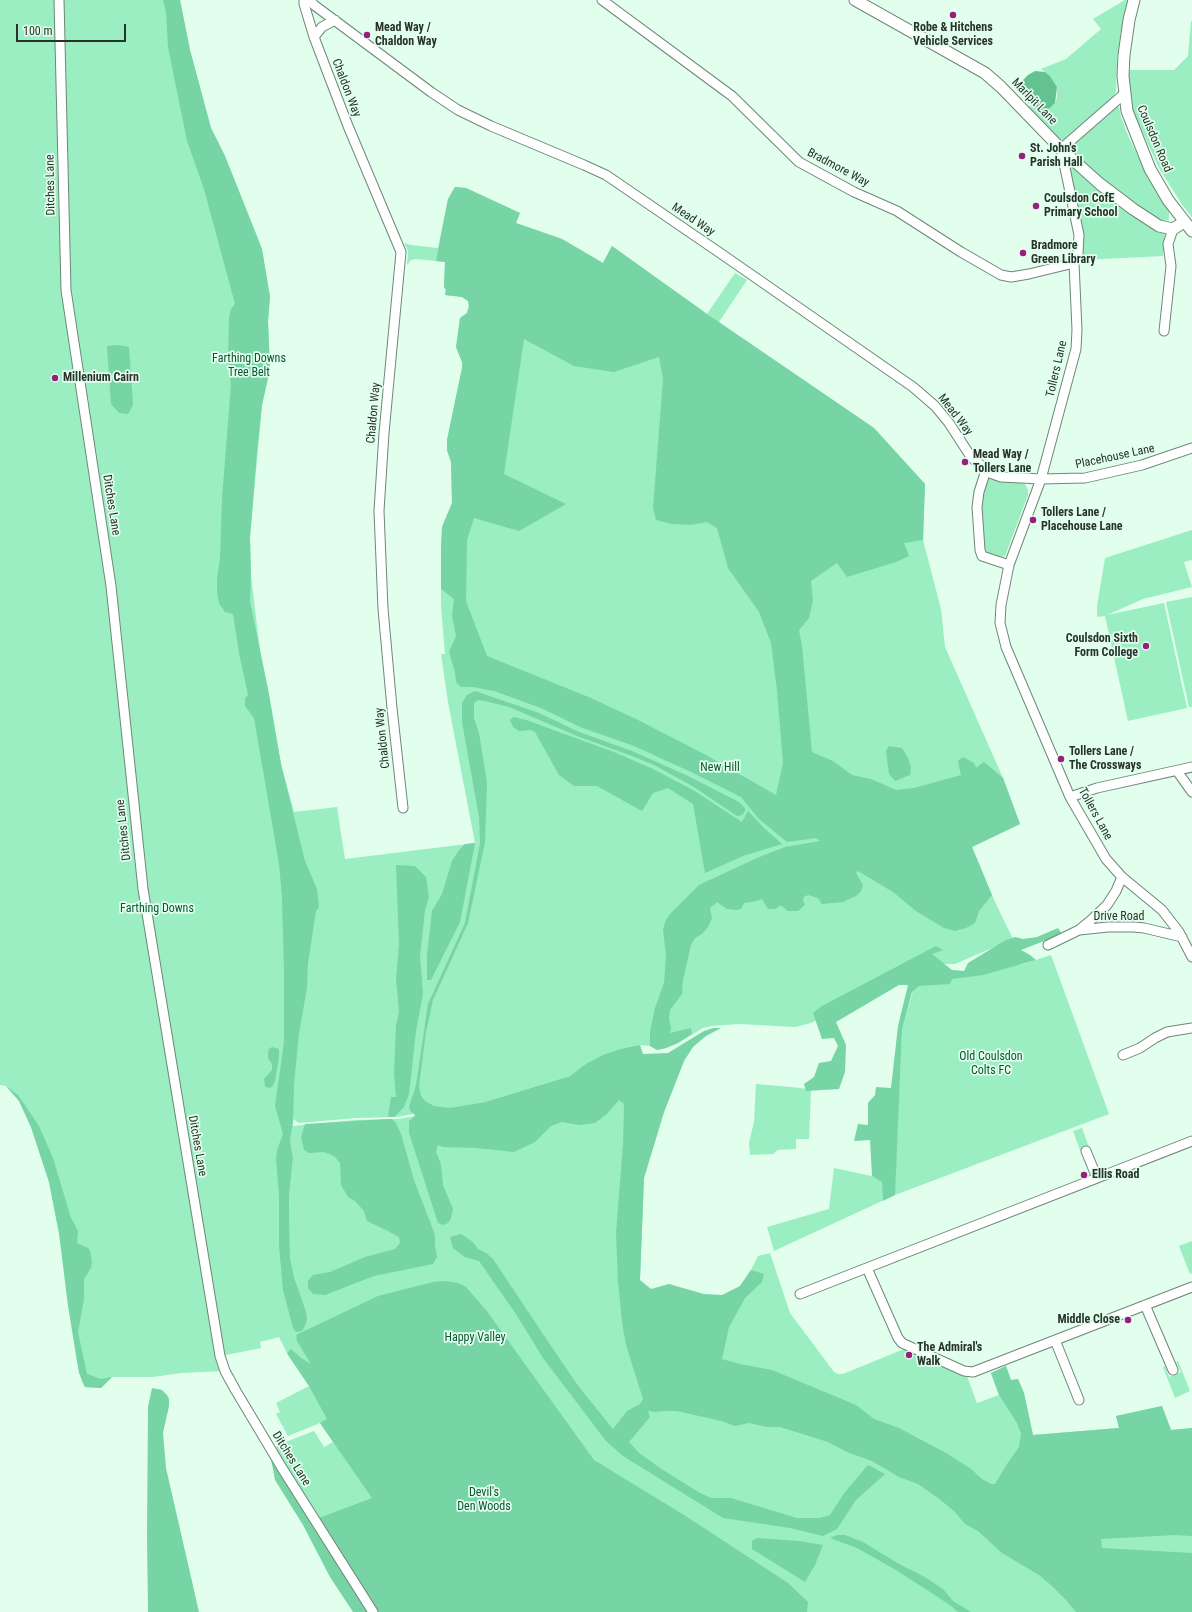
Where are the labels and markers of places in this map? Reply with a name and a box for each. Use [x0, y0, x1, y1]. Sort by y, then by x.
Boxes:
marker: Robe & Hitchens Vehicle Services [948, 10, 958, 20]
place label: Mead Way / Chaldon Way [375, 21, 437, 49]
place label: Robe & Hitchens Vehicle Services [913, 21, 993, 49]
marker: Mead Way / Chaldon Way [362, 30, 372, 40]
place label: St. John's Parish Hall [1030, 142, 1083, 170]
marker: St. John's Parish Hall [1017, 151, 1027, 161]
place label: Coulsdon CofE Primary School [1044, 192, 1117, 220]
marker: Coulsdon CofE Primary School [1031, 201, 1041, 211]
place label: Bradmore Green Library [1031, 239, 1096, 267]
marker: Bradmore Green Library [1018, 248, 1028, 258]
place label: Millenium Cairn [63, 371, 139, 385]
marker: Millenium Cairn [50, 373, 60, 383]
place label: Mead Way / Tollers Lane [973, 448, 1031, 476]
marker: Mead Way / Tollers Lane [960, 457, 970, 467]
place label: Tollers Lane / Placehouse Lane [1041, 506, 1123, 534]
marker: Tollers Lane / Placehouse Lane [1028, 515, 1038, 525]
place label: Coulsdon Sixth Form College [1066, 632, 1138, 660]
marker: Coulsdon Sixth Form College [1141, 641, 1151, 651]
place label: Tollers Lane / The Crossways [1069, 745, 1141, 773]
marker: Tollers Lane / The Crossways [1056, 754, 1066, 764]
place label: Ellis Road [1092, 1168, 1139, 1182]
marker: Ellis Road [1079, 1170, 1089, 1180]
place label: Middle Close [1057, 1313, 1120, 1327]
marker: Middle Close [1123, 1315, 1133, 1325]
place label: The Admiral's Walk [917, 1341, 982, 1369]
marker: The Admiral's Walk [904, 1350, 914, 1360]

